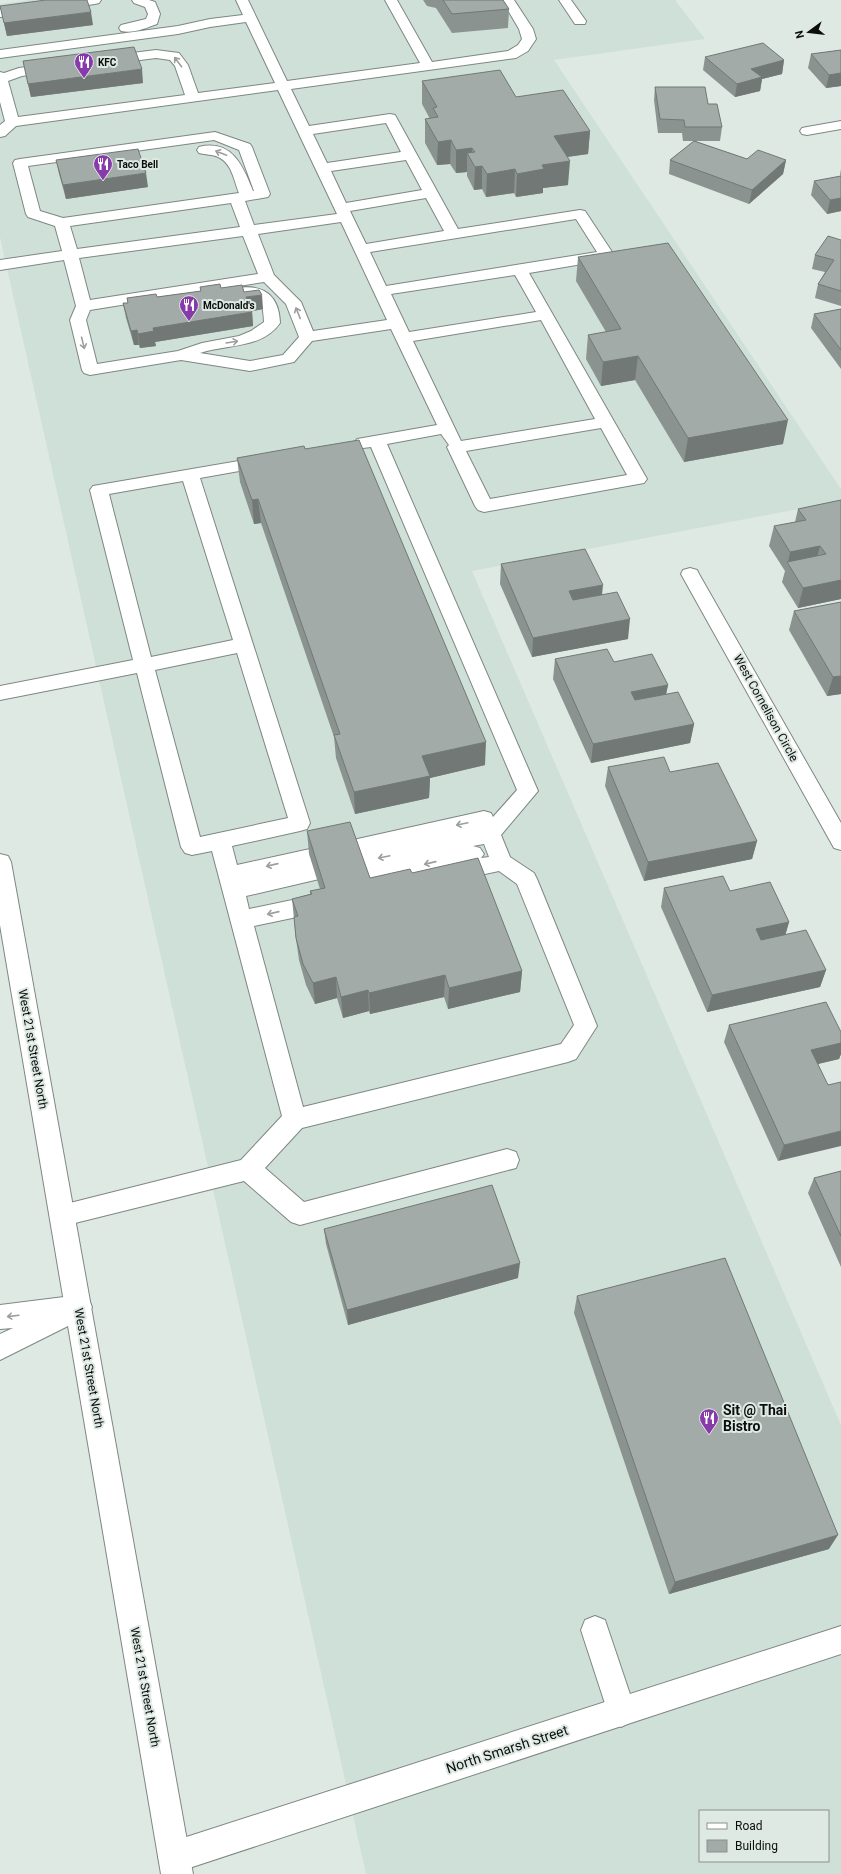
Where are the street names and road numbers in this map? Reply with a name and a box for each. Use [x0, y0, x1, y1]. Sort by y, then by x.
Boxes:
street label: West Cornelison Circle [731, 652, 801, 764]
street label: West 21st Street North [16, 988, 50, 1110]
street label: West 21st Street North [72, 1307, 106, 1429]
street label: West 21st Street North [128, 1626, 162, 1748]
street label: North Smarsh Street [444, 1722, 570, 1776]

